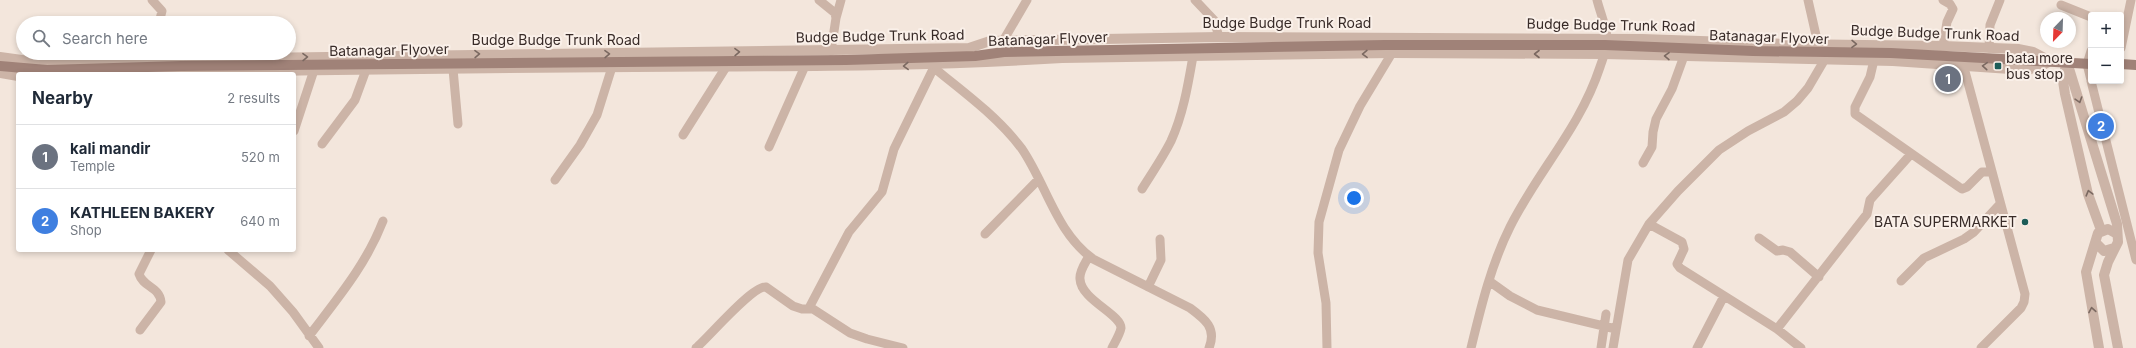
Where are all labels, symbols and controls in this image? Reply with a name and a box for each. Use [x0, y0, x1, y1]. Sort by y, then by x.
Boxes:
north arrow [2040, 12, 2076, 48]
map controls [2088, 12, 2124, 84]
button: + [2088, 12, 2124, 48]
street label: Budge Budge Trunk Road [1203, 14, 1371, 31]
street label: Budge Budge Trunk Road [1526, 15, 1696, 34]
search box [16, 16, 296, 60]
street label: Budge Budge Trunk Road [1850, 21, 2020, 44]
street label: Budge Budge Trunk Road [795, 26, 965, 45]
street label: Batanagar Flyover [1709, 26, 1829, 47]
icon: search [30, 27, 52, 49]
street label: Batanagar Flyover [988, 28, 1108, 49]
text: Search here [62, 29, 148, 48]
street label: Budge Budge Trunk Road [472, 31, 640, 48]
street label: Batanagar Flyover [329, 40, 449, 59]
one-way arrow [1851, 40, 1857, 48]
one-way arrow [734, 48, 740, 56]
button: − [2088, 48, 2124, 84]
place label: bata more bus stop [2006, 49, 2073, 82]
one-way arrow [474, 50, 480, 58]
one-way arrow [604, 50, 610, 58]
one-way arrow [1362, 50, 1368, 58]
one-way arrow [1534, 50, 1540, 58]
one-way arrow [302, 52, 308, 61]
one-way arrow [1664, 52, 1670, 60]
marker: bata more bus stop [1993, 61, 2003, 71]
one-way arrow [903, 62, 909, 70]
one-way arrow [1982, 62, 1988, 71]
pin: 1 [1935, 64, 1961, 94]
text: Nearby [32, 88, 93, 108]
text: 2 results [227, 90, 280, 106]
one-way arrow [2074, 96, 2082, 103]
pin: 2 [2088, 111, 2114, 141]
text: kali mandir [70, 139, 150, 158]
text: 1 [42, 149, 48, 165]
text: 520 m [241, 149, 280, 165]
text: Temple [70, 158, 115, 174]
your location [1344, 188, 1364, 208]
one-way arrow [2085, 190, 2093, 196]
text: KATHLEEN BAKERY [70, 203, 215, 222]
text: 2 [41, 213, 49, 229]
text: 640 m [240, 213, 280, 229]
place label: BATA SUPERMARKET [1874, 213, 2017, 230]
marker: BATA SUPERMARKET [2020, 217, 2030, 227]
text: Shop [70, 222, 102, 238]
one-way arrow [2089, 306, 2097, 313]

